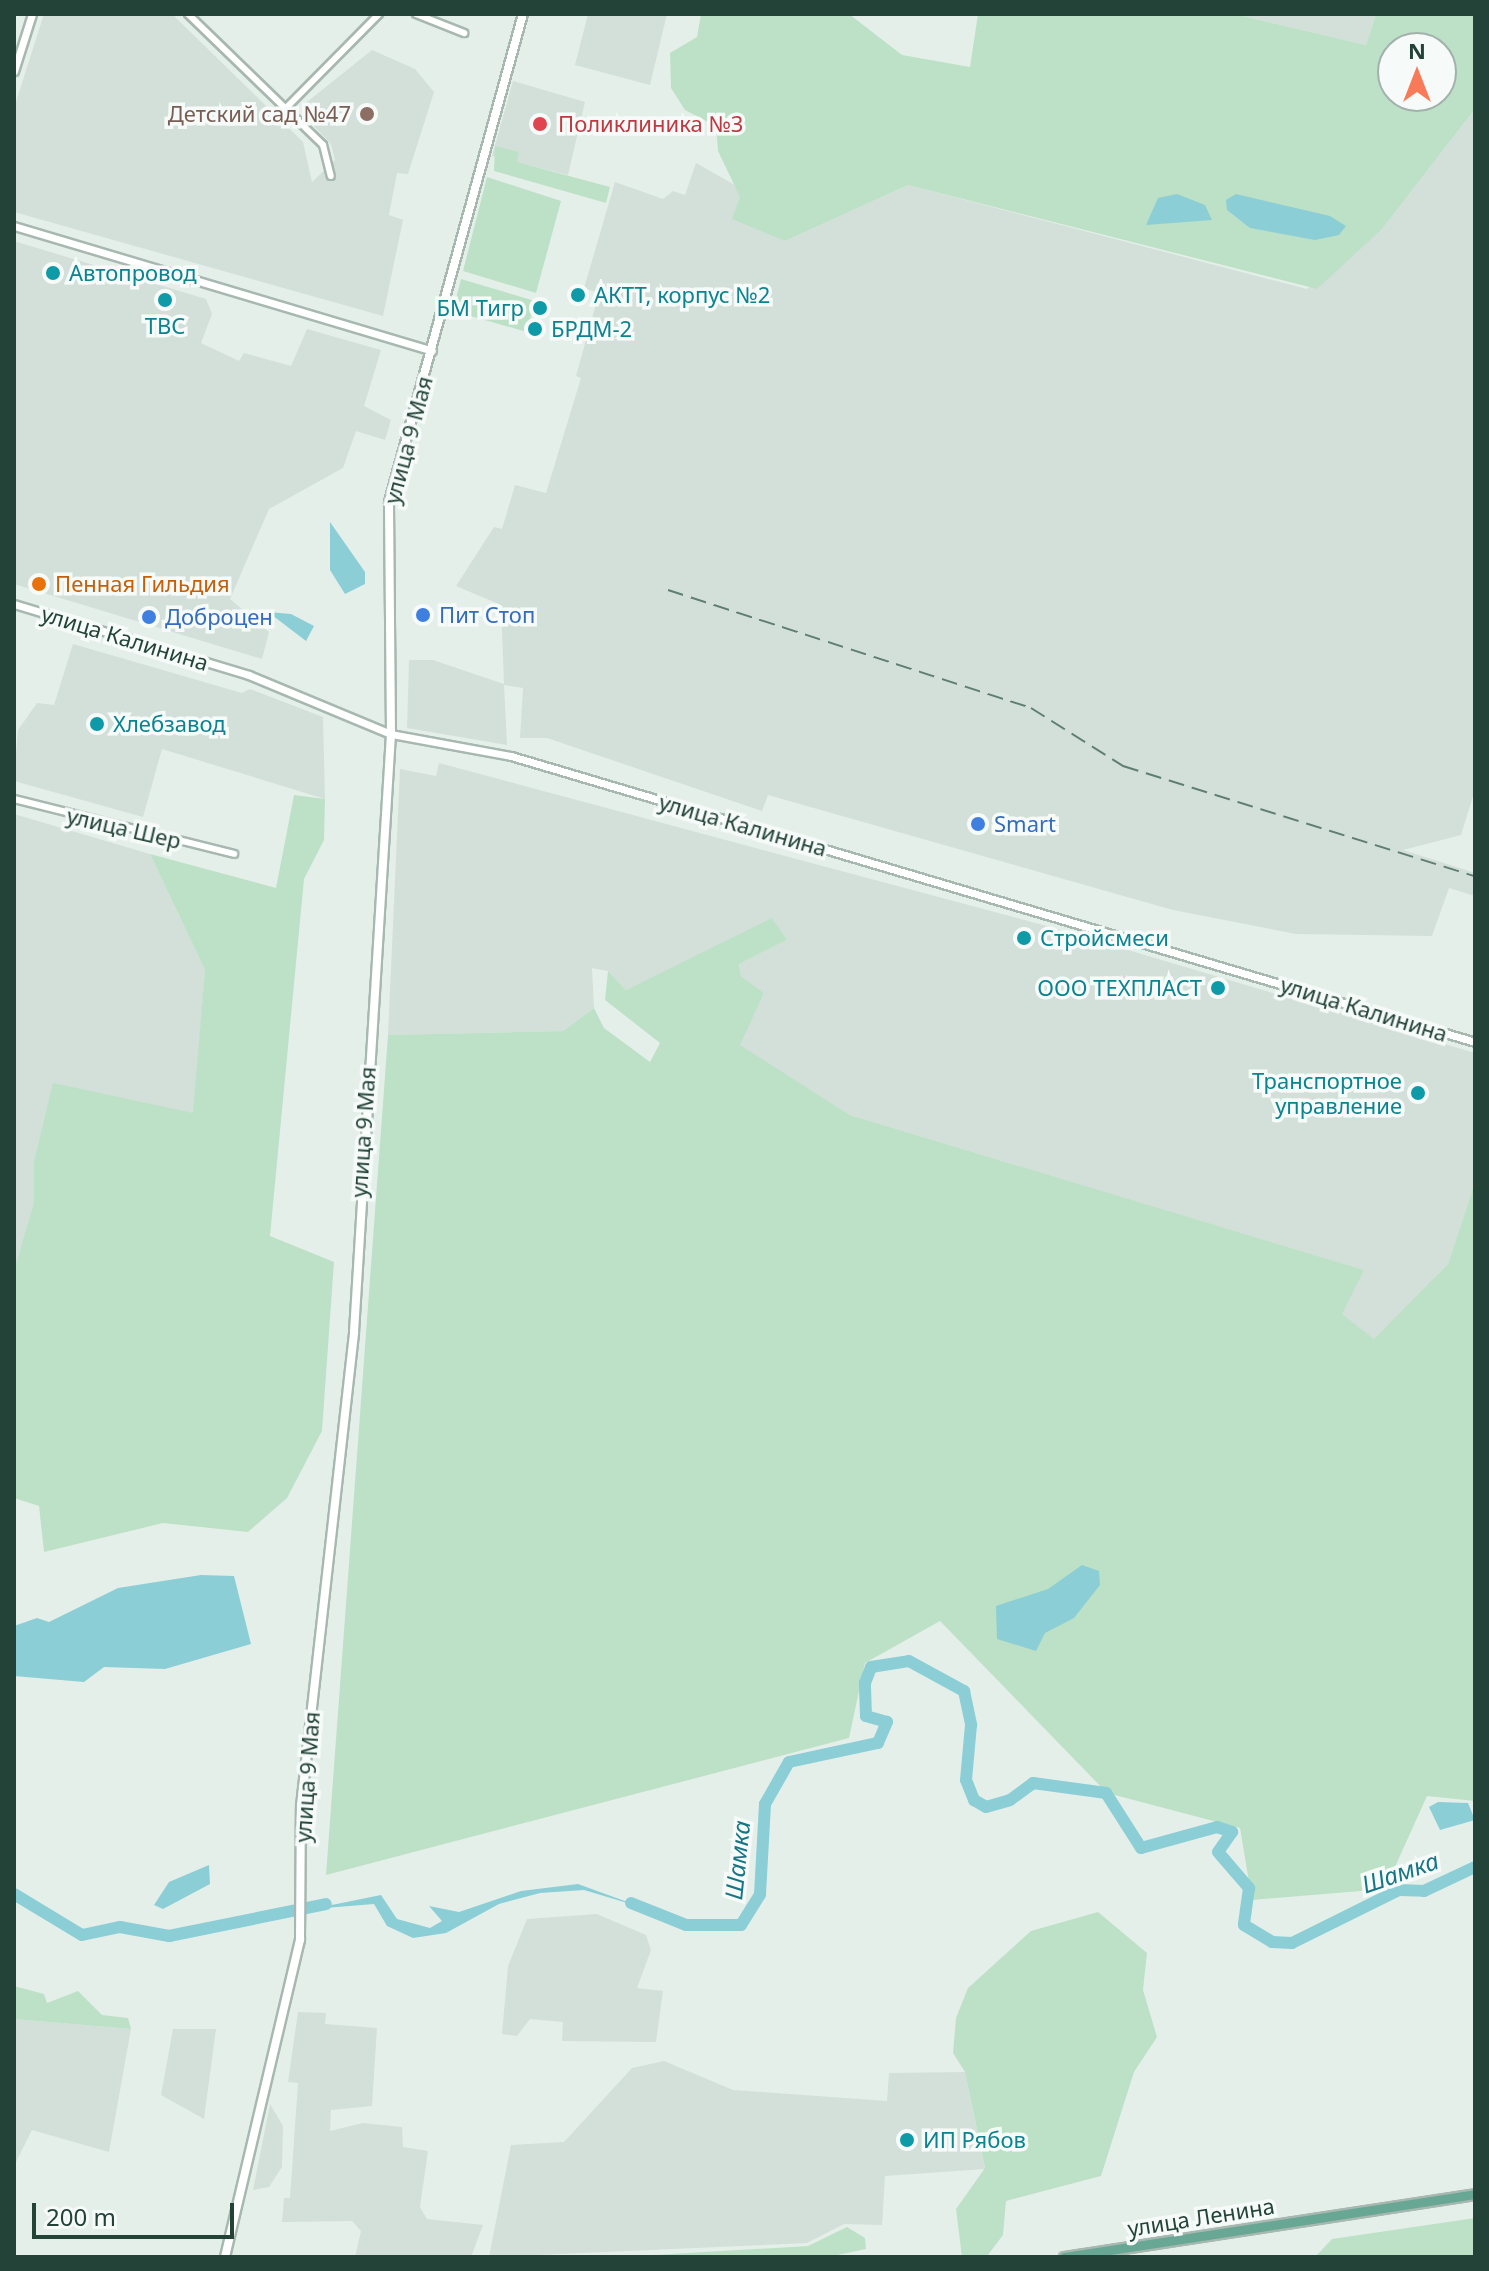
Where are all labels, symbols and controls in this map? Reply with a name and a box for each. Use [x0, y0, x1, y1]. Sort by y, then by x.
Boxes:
north arrow [1377, 32, 1457, 112]
text: N [1408, 35, 1426, 65]
place label: Детский сад №47 [168, 101, 351, 127]
marker: Детский сад №47 [358, 105, 376, 123]
place label: Поликлиника №3 [558, 111, 743, 137]
marker: Поликлиника №3 [529, 113, 551, 135]
place label: Автопровод [69, 260, 197, 286]
marker: Автопровод [44, 264, 62, 282]
place label: АКТТ, корпус №2 [594, 282, 770, 308]
marker: АКТТ, корпус №2 [569, 286, 587, 304]
marker: ТВС [156, 291, 174, 309]
place label: БМ Тигр [437, 295, 524, 321]
marker: БМ Тигр [531, 299, 549, 317]
place label: ТВС [145, 313, 185, 339]
place label: БРДМ-2 [551, 316, 632, 342]
marker: БРДМ-2 [526, 320, 544, 338]
street label: улица 9 Мая [378, 373, 438, 507]
place label: Пенная Гильдия [55, 571, 230, 597]
marker: Пенная Гильдия [30, 575, 48, 593]
street label: улица Калинина [38, 600, 212, 676]
place label: Пит Стоп [439, 602, 535, 628]
place label: Доброцен [165, 604, 273, 630]
marker: Пит Стоп [414, 606, 432, 624]
marker: Доброцен [140, 608, 158, 626]
place label: Хлебзавод [113, 711, 226, 737]
marker: Хлебзавод [88, 715, 106, 733]
street label: улица Калинина [656, 788, 830, 862]
street label: улица Шер [64, 802, 184, 854]
place label: Smart [994, 811, 1056, 837]
marker: Smart [969, 815, 987, 833]
place label: Стройсмеси [1040, 925, 1169, 951]
marker: Стройсмеси [1015, 929, 1033, 947]
street label: улица Калинина [1277, 971, 1451, 1047]
place label: ООО ТЕХПЛАСТ [1037, 975, 1202, 1001]
marker: ООО ТЕХПЛАСТ [1209, 979, 1227, 997]
street label: улица 9 Мая [345, 1066, 381, 1198]
place label: Транспортное управление [1252, 1067, 1402, 1118]
marker: Транспортное управление [1409, 1084, 1427, 1102]
street label: улица 9 Мая [289, 1711, 325, 1843]
water label: Шамка [719, 1819, 755, 1901]
water label: Шамка [1358, 1845, 1442, 1899]
place label: ИП Рябов [923, 2127, 1026, 2153]
marker: ИП Рябов [898, 2131, 916, 2149]
scale bar [36, 2187, 238, 2237]
street label: улица Ленина [1126, 2192, 1276, 2242]
text: 200 m [46, 2200, 116, 2233]

